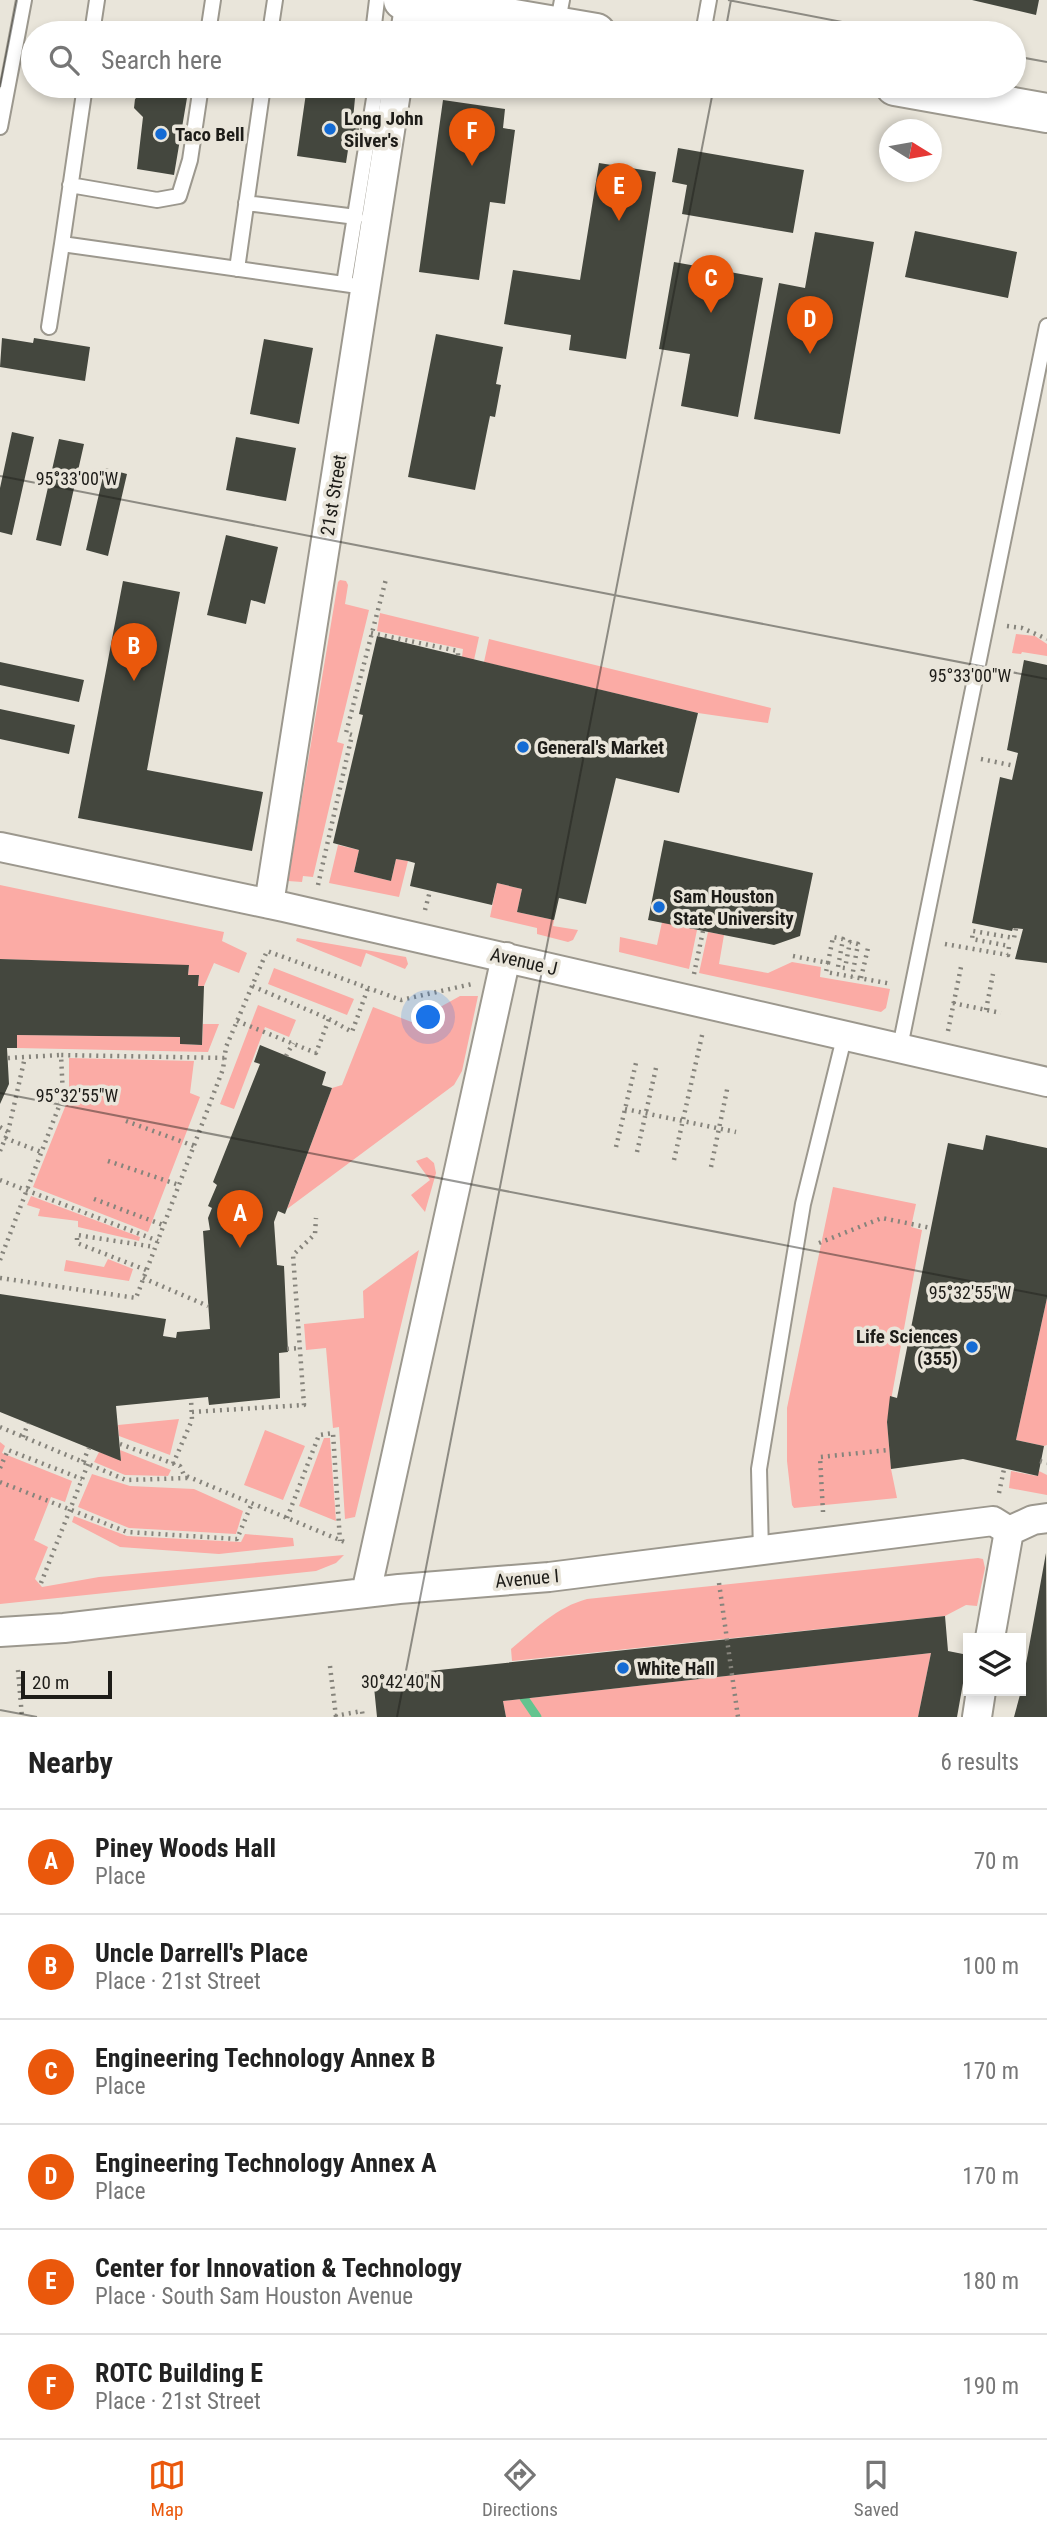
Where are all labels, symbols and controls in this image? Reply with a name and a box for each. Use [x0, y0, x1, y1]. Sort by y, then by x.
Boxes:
search box [21, 21, 1026, 98]
icon: search [45, 41, 83, 79]
text: Search here [101, 45, 222, 75]
place label: Long John Silver's [344, 107, 423, 152]
pin: F [449, 108, 495, 166]
north arrow [879, 119, 942, 182]
marker: Long John Silver's [322, 121, 338, 137]
place label: Taco Bell [175, 123, 245, 146]
marker: Taco Bell [153, 126, 169, 142]
pin: E [596, 163, 642, 221]
pin: C [688, 255, 734, 313]
pin: D [787, 296, 833, 354]
street label: 21st Street [316, 453, 351, 537]
text: 95°33'00"W [36, 468, 119, 489]
pin: B [111, 623, 157, 681]
text: 95°33'00"W [929, 665, 1012, 686]
place label: General's Market [537, 736, 664, 759]
marker: General's Market [515, 739, 531, 755]
place label: Sam Houston State University [673, 885, 794, 930]
marker: Sam Houston State University [651, 899, 667, 915]
street label: Avenue J [488, 943, 560, 980]
your location [411, 1000, 445, 1034]
text: 95°32'55"W [36, 1085, 119, 1106]
pin: A [217, 1190, 263, 1248]
text: 95°32'55"W [929, 1282, 1012, 1303]
place label: Life Sciences (355) [856, 1325, 958, 1370]
marker: Life Sciences (355) [964, 1339, 980, 1355]
street label: Avenue I [494, 1564, 560, 1593]
map controls [963, 1633, 1026, 1696]
button: layers [963, 1633, 1026, 1696]
place label: White Hall [637, 1657, 715, 1680]
marker: White Hall [615, 1660, 631, 1676]
scale bar [21, 1668, 112, 1700]
text: 20 m [32, 1671, 69, 1694]
text: 30°42'40"N [361, 1671, 441, 1692]
text: Nearby [28, 1745, 113, 1780]
text: 6 results [941, 1749, 1019, 1776]
text: Piney Woods Hall [95, 1833, 276, 1863]
text: A [44, 1848, 58, 1875]
text: 70 m [974, 1848, 1019, 1875]
text: Place [95, 1863, 145, 1890]
text: Uncle Darrell's Place [95, 1938, 308, 1968]
text: B [45, 1953, 57, 1980]
text: 100 m [962, 1953, 1019, 1980]
text: Place · 21st Street [95, 1968, 261, 1995]
text: Engineering Technology Annex B [95, 2043, 436, 2073]
text: C [44, 2058, 58, 2085]
text: 170 m [962, 2058, 1019, 2085]
text: Place [95, 2073, 145, 2100]
text: Engineering Technology Annex A [95, 2148, 436, 2178]
text: D [45, 2163, 58, 2190]
text: 170 m [962, 2163, 1019, 2190]
text: Place [95, 2178, 145, 2205]
text: Center for Innovation & Technology [95, 2253, 462, 2283]
text: E [45, 2268, 57, 2295]
text: 180 m [962, 2268, 1019, 2295]
text: Place · South Sam Houston Avenue [95, 2283, 413, 2310]
text: ROTC Building E [95, 2358, 263, 2388]
text: F [46, 2373, 56, 2400]
text: 190 m [962, 2373, 1019, 2400]
text: Place · 21st Street [95, 2388, 261, 2415]
tab: Map [148, 2456, 186, 2521]
tab: Directions [482, 2456, 558, 2521]
tab: Saved [854, 2456, 899, 2521]

